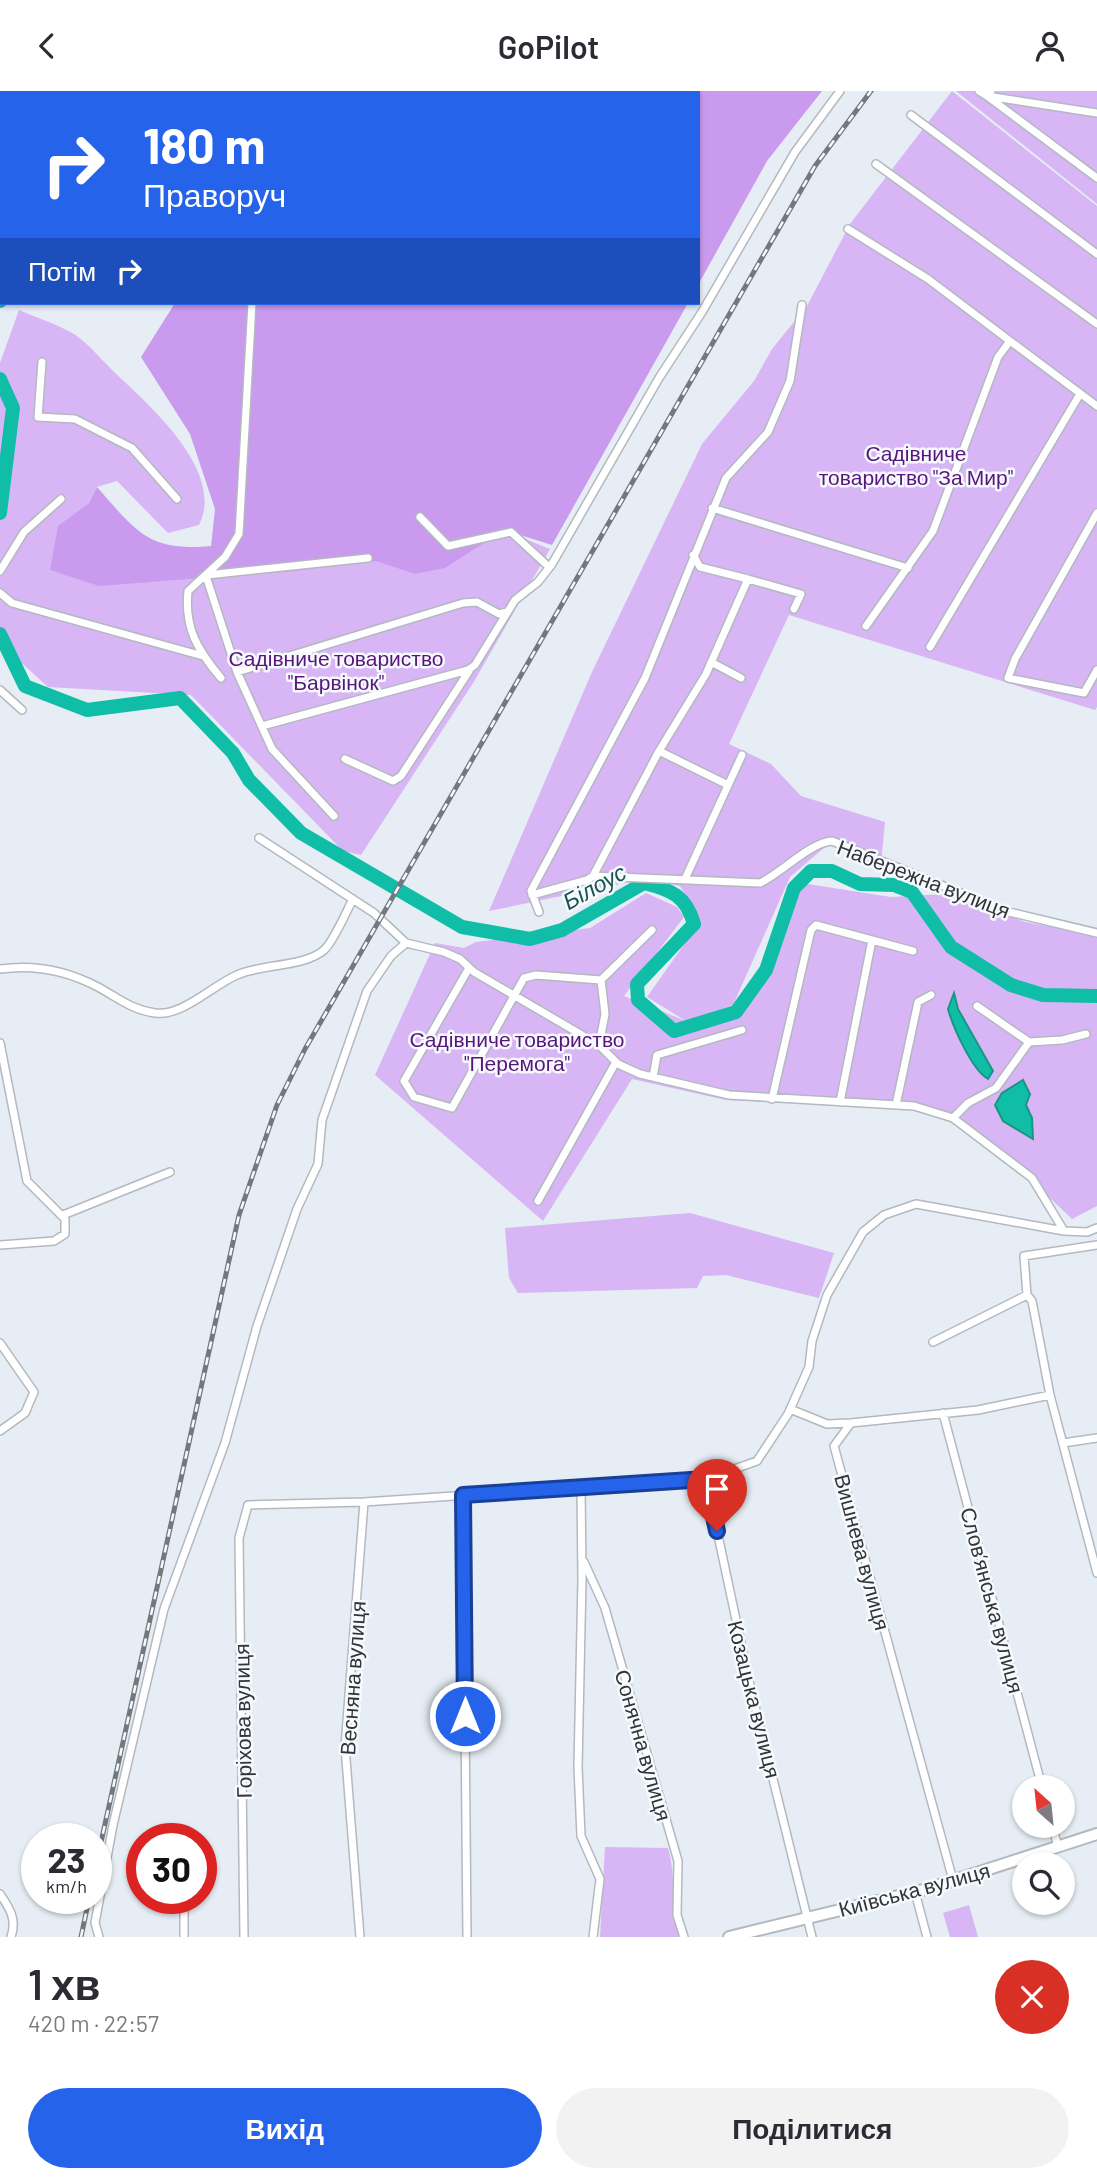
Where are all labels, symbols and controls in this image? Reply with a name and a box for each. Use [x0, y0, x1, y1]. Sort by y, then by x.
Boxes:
icon: back [28, 27, 66, 65]
text: GoPilot [498, 27, 599, 65]
icon: person [1031, 27, 1069, 65]
text: 180 m [143, 115, 266, 174]
icon: right [28, 119, 119, 210]
text: Праворуч [143, 175, 286, 213]
icon: right [110, 252, 148, 290]
text: Потім [28, 255, 96, 286]
park label: Садівниче товариство "За Мир" [819, 440, 1013, 489]
park label: Садівниче товариство "Барвінок" [228, 645, 444, 694]
street label: Набережна вулиця [834, 834, 1014, 922]
water label: Білоус [557, 857, 631, 915]
park label: Садівниче товариство "Перемога" [409, 1026, 625, 1075]
pin [687, 1459, 747, 1531]
icon: arrive [698, 1470, 736, 1508]
street label: Вишнева вулиця [830, 1471, 896, 1633]
street label: Словʼянська вулиця [956, 1504, 1030, 1696]
street label: Весняна вулиця [334, 1600, 370, 1756]
street label: Козацька вулиця [723, 1618, 787, 1780]
street label: Горіхова вулиця [228, 1643, 256, 1799]
street label: Сонячна вулиця [610, 1666, 678, 1824]
position arrow [428, 1679, 502, 1753]
north arrow [1012, 1775, 1074, 1837]
map controls [1012, 1775, 1075, 1915]
speed limit sign: 30 [126, 1823, 217, 1914]
text: 23 [47, 1838, 86, 1880]
button: search [1012, 1852, 1075, 1915]
street label: Київська вулиця [836, 1857, 992, 1921]
text: km/h [46, 1875, 87, 1897]
text: 1 хв [28, 1958, 100, 2008]
button: close [995, 1960, 1069, 2034]
text: 420 m · 22:57 [28, 2009, 159, 2037]
button: Вихід [28, 2088, 542, 2168]
button: Поділитися [556, 2088, 1069, 2168]

